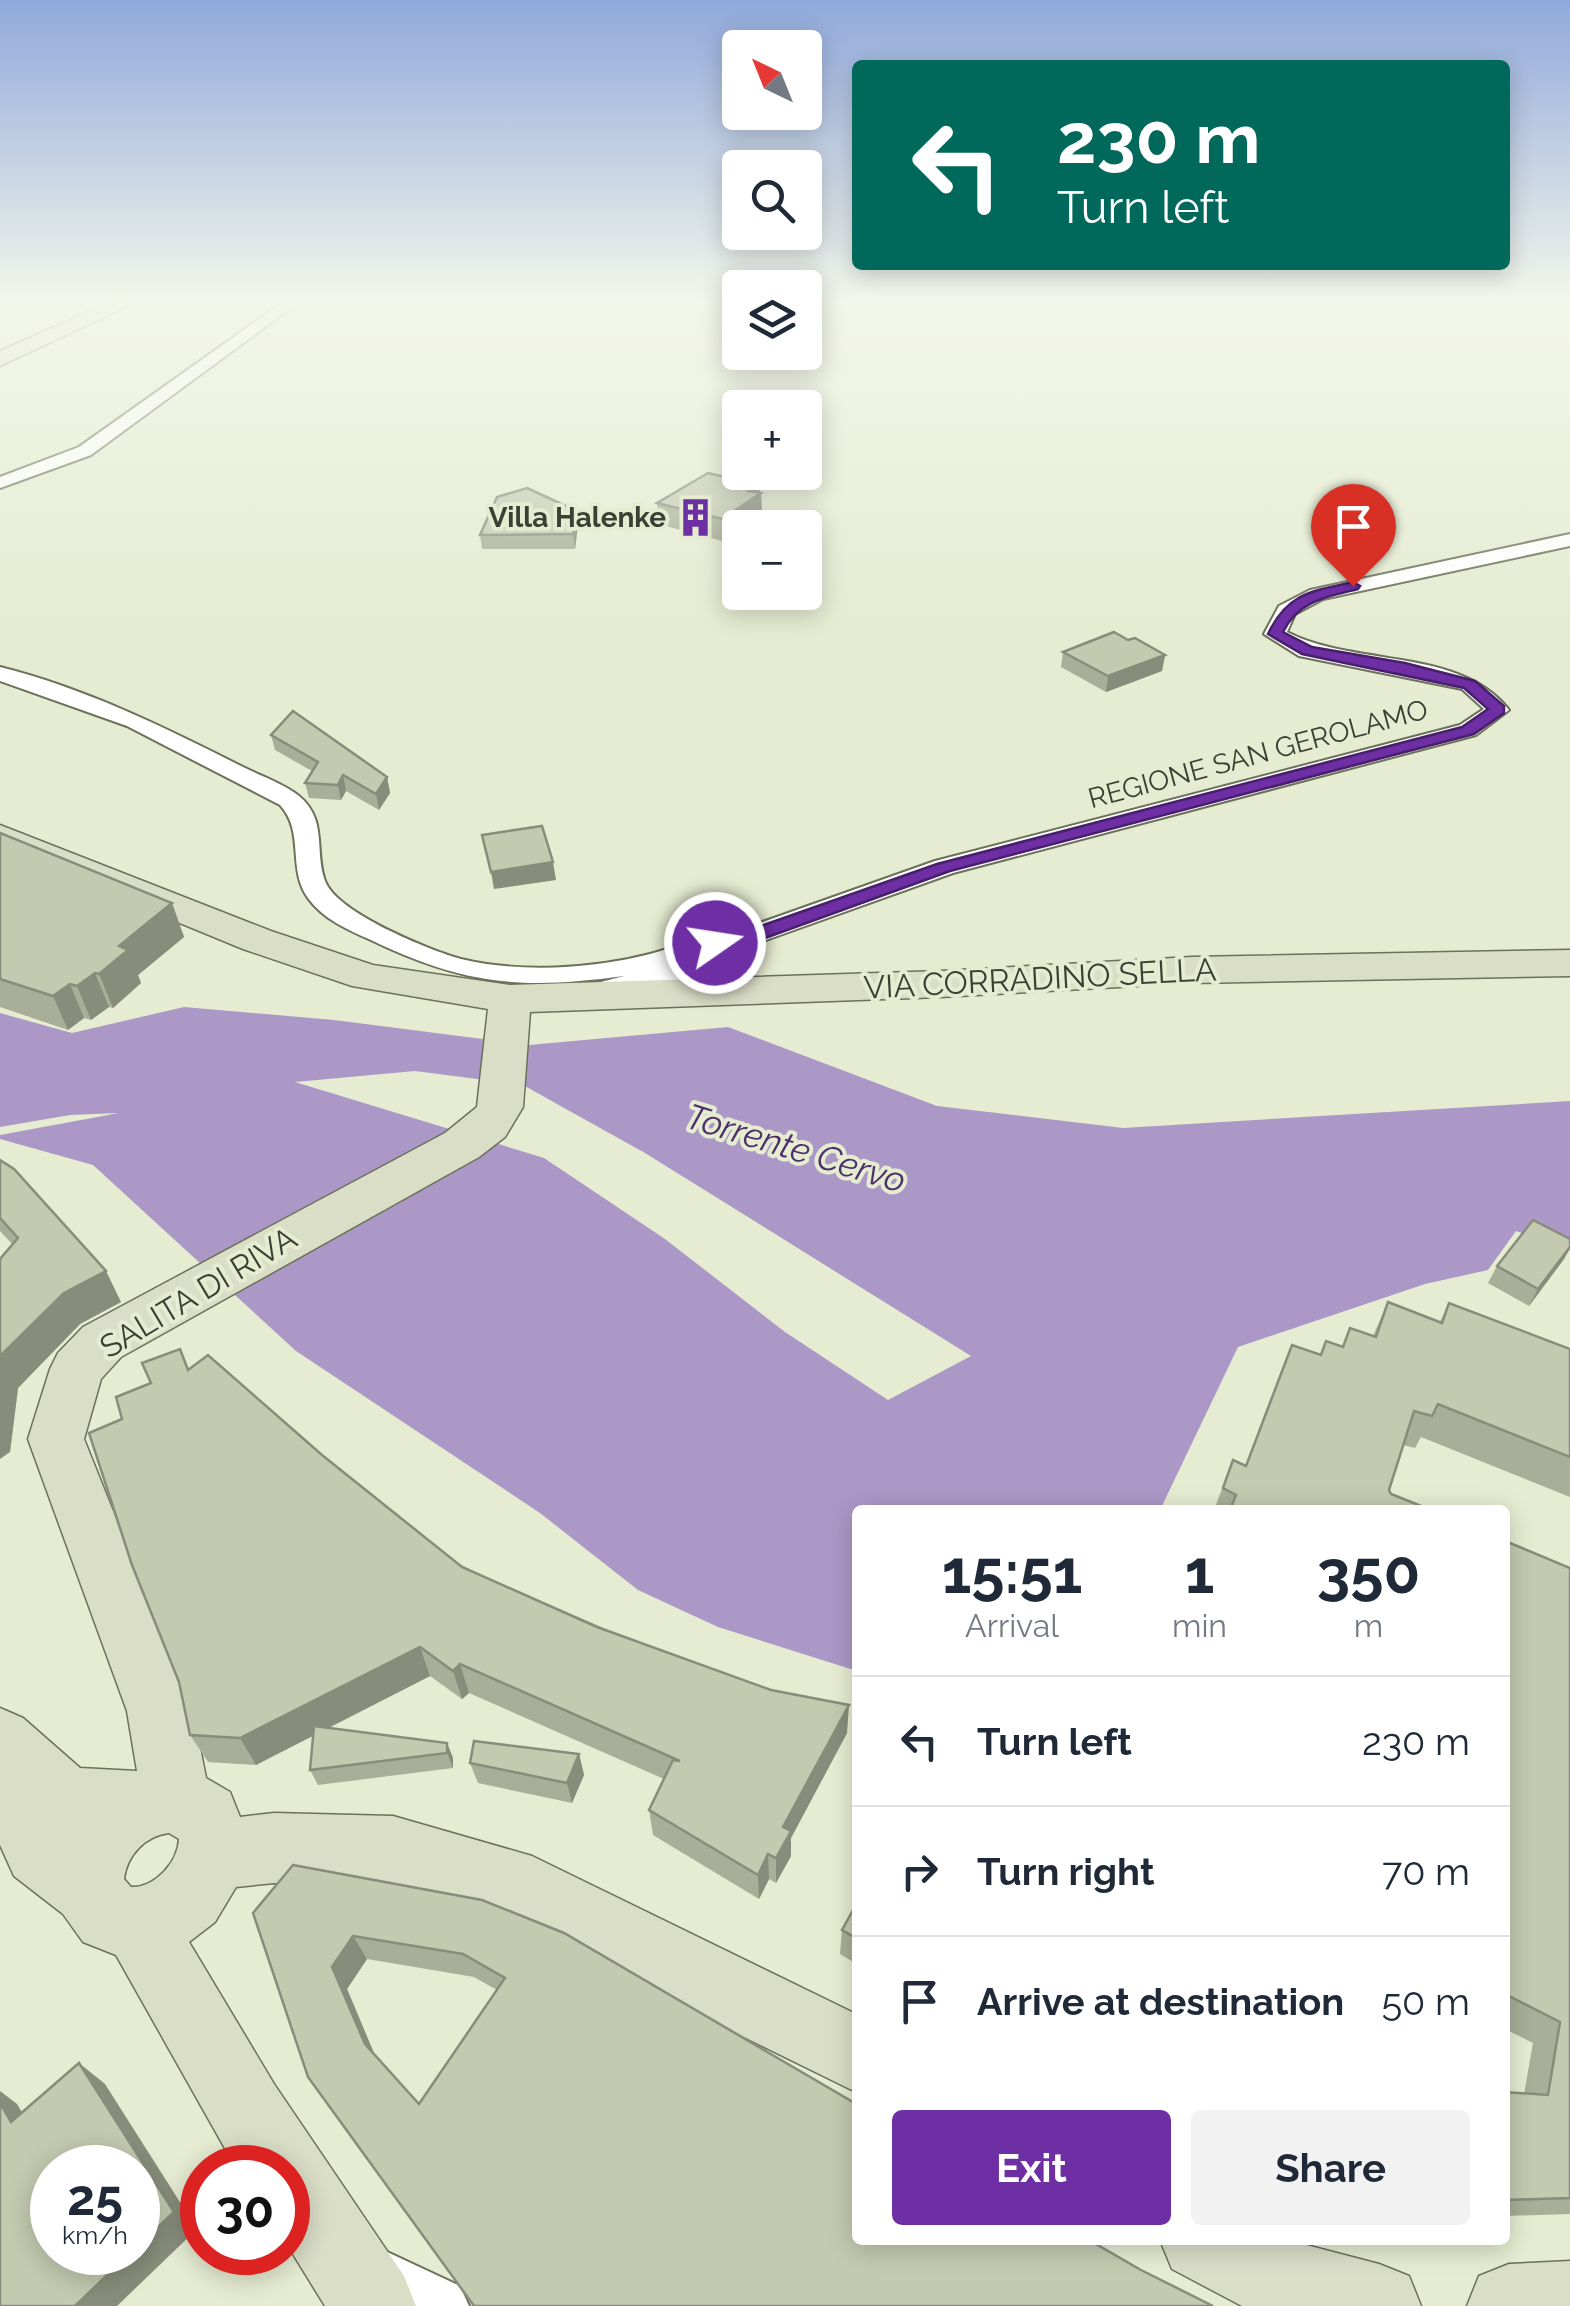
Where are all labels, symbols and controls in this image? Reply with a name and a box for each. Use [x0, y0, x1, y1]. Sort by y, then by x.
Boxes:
north arrow [722, 30, 822, 130]
map controls [722, 30, 822, 610]
text: 230 m [1057, 97, 1261, 179]
icon: left [892, 100, 1022, 230]
button: search [722, 150, 822, 250]
text: Turn left [1057, 181, 1229, 234]
button: layers [722, 270, 822, 370]
button: + [722, 390, 822, 490]
pin [1311, 484, 1396, 587]
building icon: Villa Halenke [675, 496, 717, 538]
icon: arrive [1326, 499, 1381, 554]
place label: Villa Halenke [488, 501, 666, 534]
button: − [722, 510, 822, 610]
street label: REGIONE SAN GEROLAMO [1085, 693, 1431, 815]
position arrow [663, 891, 767, 995]
street label: VIA CORRADINO SELLA [863, 950, 1218, 1006]
water label: Torrente Cervo [681, 1095, 911, 1201]
street label: SALITA DI RIVA [93, 1219, 303, 1365]
text: 15:51 [942, 1537, 1082, 1607]
text: 1 [1185, 1537, 1214, 1607]
text: 350 [1317, 1537, 1420, 1607]
text: Arrival [965, 1607, 1059, 1644]
text: min [1172, 1607, 1227, 1644]
text: m [1354, 1607, 1383, 1644]
icon: left [892, 1714, 947, 1769]
text: Turn left [977, 1719, 1132, 1764]
text: 230 m [1362, 1719, 1470, 1764]
icon: right [892, 1844, 947, 1899]
text: Turn right [977, 1849, 1154, 1894]
text: 70 m [1382, 1849, 1470, 1894]
icon: arrive [892, 1974, 947, 2029]
text: Arrive at destination [977, 1979, 1344, 2024]
text: 50 m [1381, 1979, 1470, 2024]
button: Exit [892, 2110, 1171, 2225]
button: Share [1191, 2110, 1470, 2225]
speed limit sign: 30 [180, 2145, 310, 2275]
text: 25 [67, 2168, 123, 2227]
text: km/h [62, 2220, 128, 2250]

